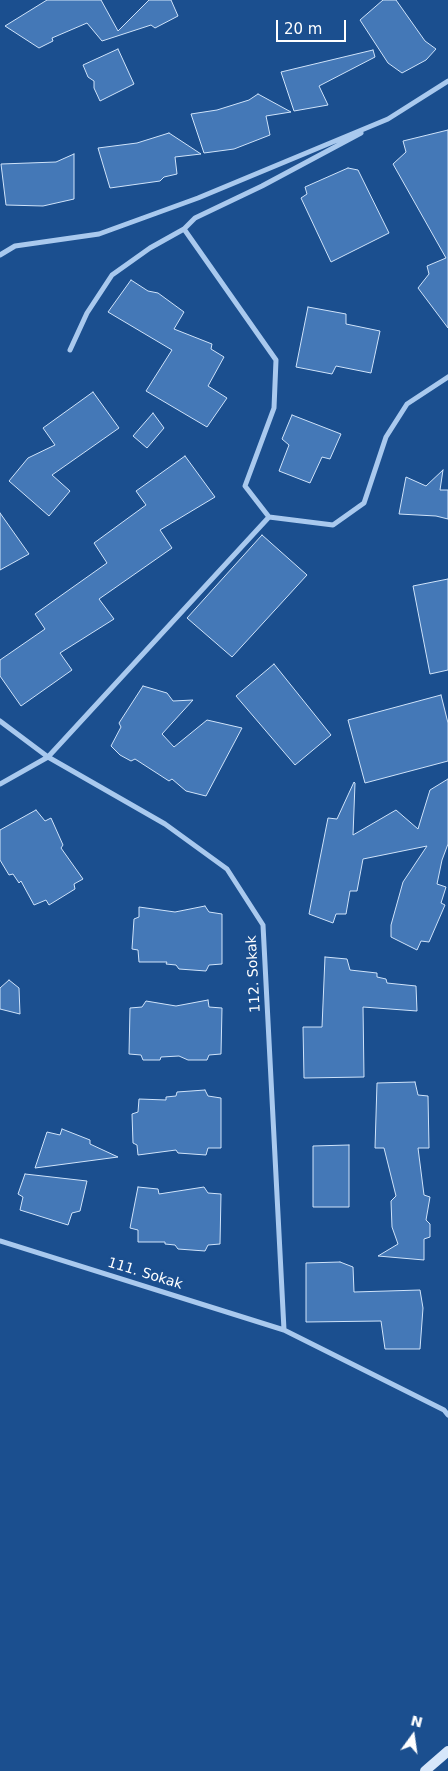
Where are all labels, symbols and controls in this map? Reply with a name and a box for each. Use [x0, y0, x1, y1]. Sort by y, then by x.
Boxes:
scale bar [278, 10, 348, 42]
text: 20 m [284, 20, 322, 38]
street label: 112. Sokak [244, 935, 264, 1013]
street label: 111. Sokak [105, 1255, 185, 1293]
north arrow [388, 1711, 438, 1761]
text: N [409, 1712, 424, 1731]

